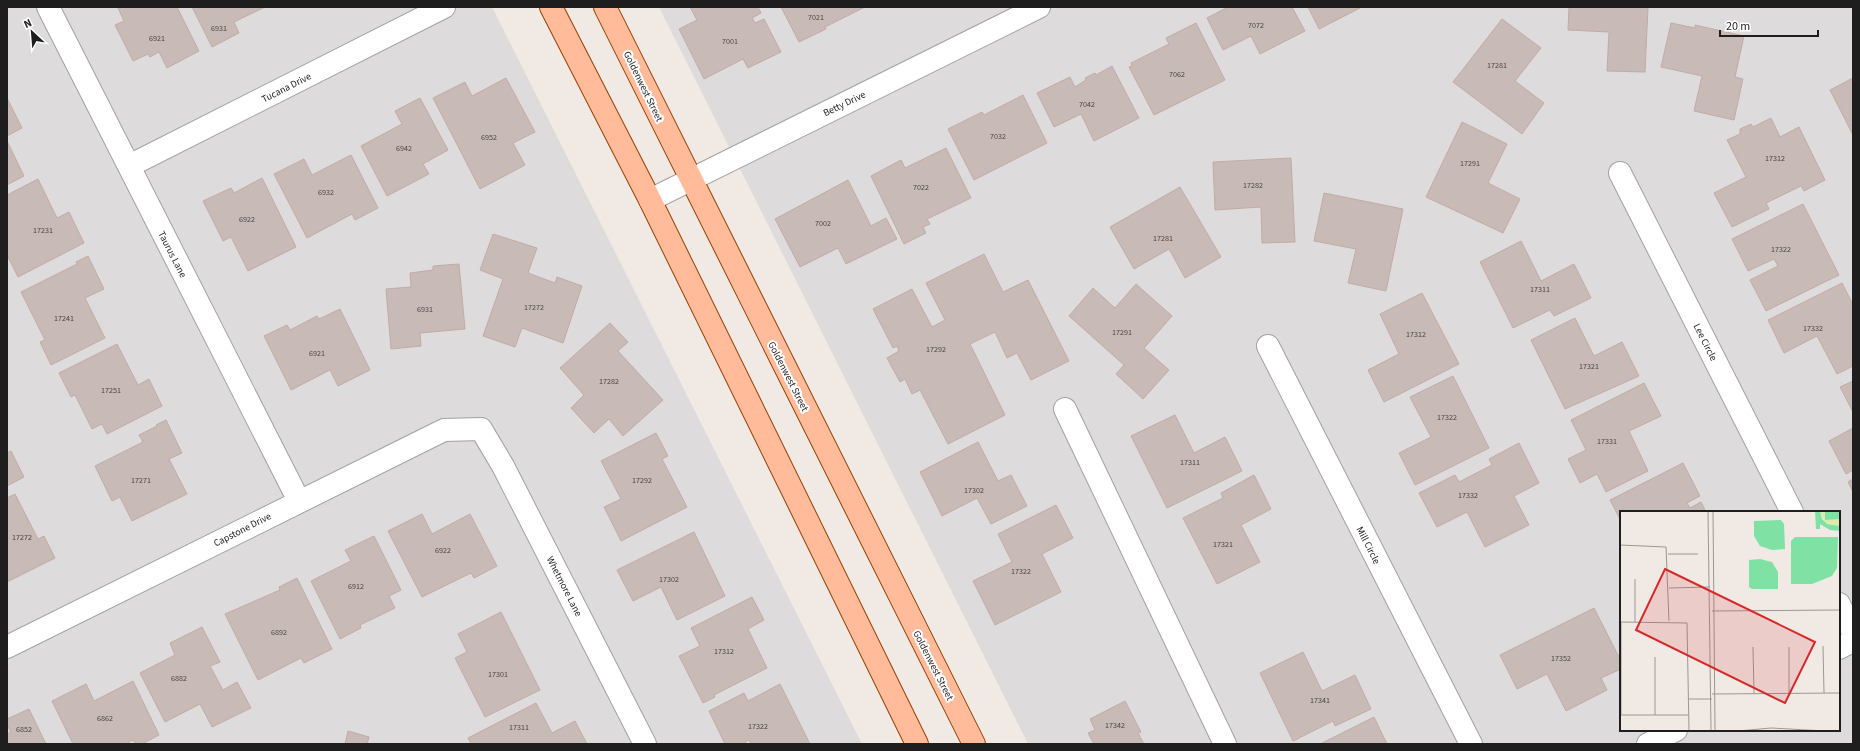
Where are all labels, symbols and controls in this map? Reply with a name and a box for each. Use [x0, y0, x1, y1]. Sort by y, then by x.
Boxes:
north arrow [12, 12, 52, 52]
house number: 7021 [808, 12, 824, 23]
scale bar [1720, 12, 1818, 38]
text: N [21, 15, 34, 32]
text: 20 m [1726, 18, 1750, 35]
house number: 7072 [1248, 20, 1264, 31]
house number: 6931 [211, 23, 227, 34]
house number: 6921 [149, 33, 165, 44]
house number: 7001 [722, 36, 738, 47]
street label: Goldenwest Street [620, 49, 666, 125]
house number: 17281 [1487, 60, 1507, 71]
street label: Tucana Drive [259, 69, 314, 106]
house number: 7062 [1169, 69, 1185, 80]
street label: Betty Drive [821, 88, 868, 120]
house number: 7042 [1079, 99, 1095, 110]
house number: 7032 [990, 131, 1006, 142]
house number: 6952 [481, 132, 497, 143]
house number: 6942 [396, 143, 412, 154]
house number: 17312 [1765, 153, 1785, 164]
house number: 17291 [1460, 158, 1480, 169]
house number: 17282 [1243, 180, 1263, 191]
house number: 7022 [913, 182, 929, 193]
house number: 6932 [318, 187, 334, 198]
house number: 6922 [239, 214, 255, 225]
house number: 7002 [815, 218, 831, 229]
house number: 17231 [33, 225, 53, 236]
street label: Taurus Lane [154, 229, 190, 280]
house number: 17281 [1153, 233, 1173, 244]
house number: 17322 [1771, 244, 1791, 255]
house number: 17311 [1530, 284, 1550, 295]
house number: 17272 [524, 302, 544, 313]
house number: 6931 [417, 304, 433, 315]
house number: 17241 [54, 313, 74, 324]
street label: Lee Circle [1690, 321, 1721, 364]
house number: 17332 [1803, 323, 1823, 334]
house number: 17291 [1112, 327, 1132, 338]
house number: 17312 [1406, 329, 1426, 340]
street label: Goldenwest Street [764, 339, 812, 414]
house number: 17292 [926, 344, 946, 355]
house number: 6921 [309, 348, 325, 359]
house number: 17321 [1579, 361, 1599, 372]
house number: 17282 [599, 376, 619, 387]
house number: 17251 [101, 385, 121, 396]
house number: 17322 [1437, 412, 1457, 423]
house number: 17331 [1597, 436, 1617, 447]
house number: 17311 [1180, 457, 1200, 468]
house number: 17271 [131, 475, 151, 486]
house number: 17292 [632, 475, 652, 486]
house number: 17302 [964, 485, 984, 496]
house number: 17332 [1458, 490, 1478, 501]
street label: Capstone Drive [211, 509, 274, 550]
inset map [1620, 511, 1840, 731]
street label: Mill Circle [1353, 524, 1384, 567]
house number: 17272 [12, 532, 32, 543]
house number: 17321 [1213, 539, 1233, 550]
house number: 6922 [435, 545, 451, 556]
street label: Whetmore Lane [543, 554, 585, 619]
house number: 17322 [1011, 566, 1031, 577]
house number: 17302 [659, 574, 679, 585]
house number: 6912 [348, 581, 364, 592]
house number: 6892 [271, 627, 287, 638]
street label: Goldenwest Street [909, 628, 957, 703]
house number: 17312 [714, 646, 734, 657]
house number: 17352 [1551, 653, 1571, 664]
house number: 17301 [488, 669, 508, 680]
house number: 6882 [171, 673, 187, 684]
house number: 17341 [1310, 695, 1330, 706]
house number: 6862 [97, 713, 113, 724]
house number: 17342 [1105, 720, 1125, 731]
house number: 17322 [748, 721, 768, 732]
house number: 17311 [509, 722, 529, 733]
house number: 6852 [16, 724, 32, 735]

